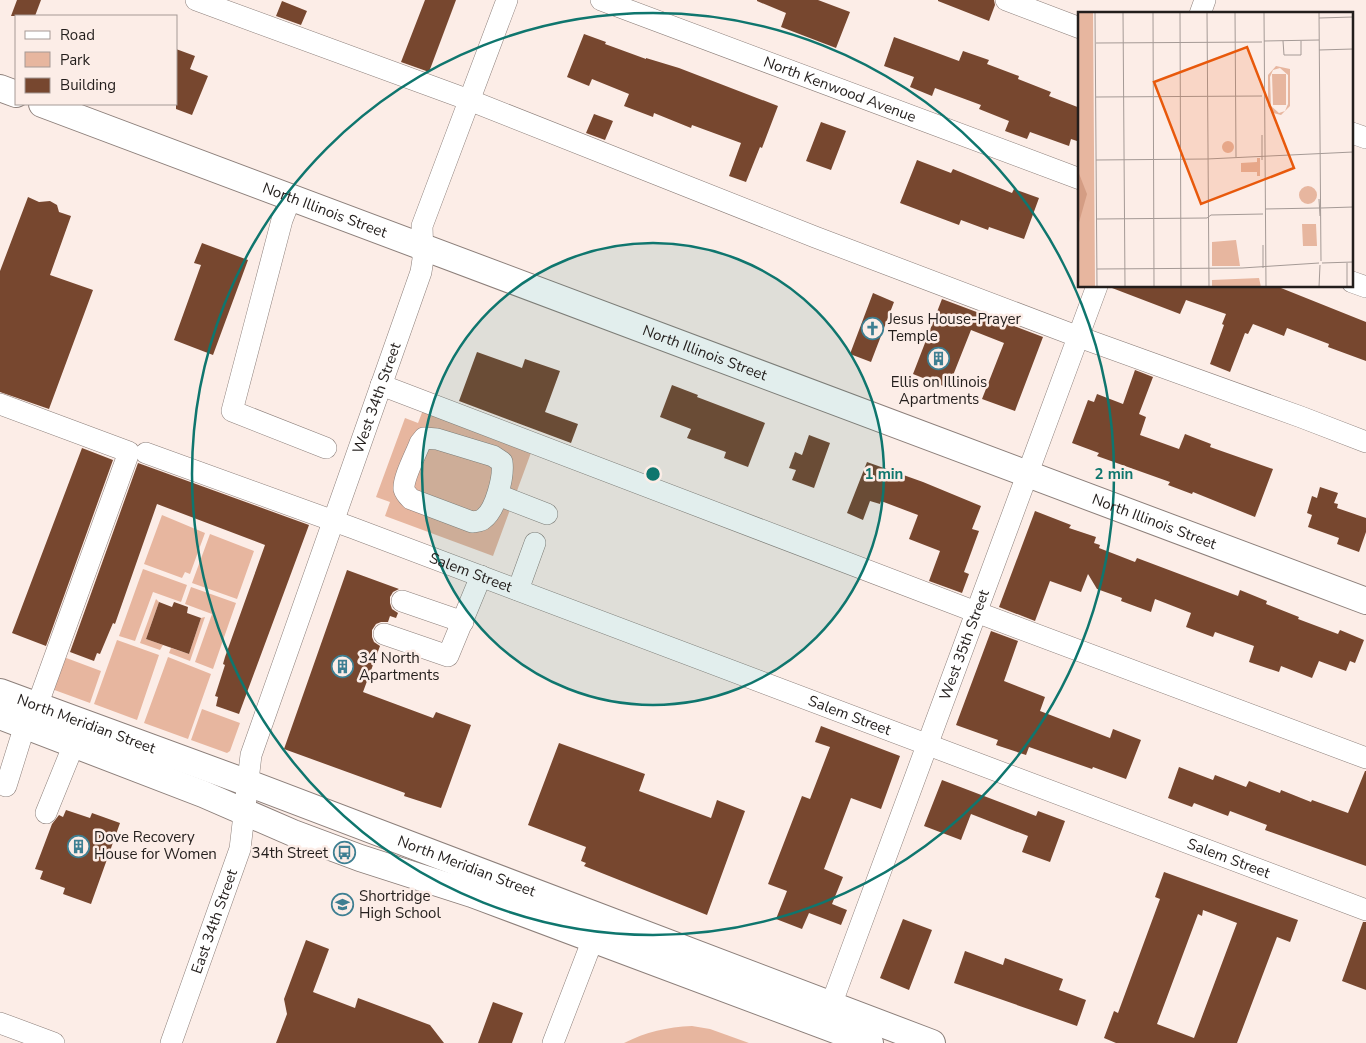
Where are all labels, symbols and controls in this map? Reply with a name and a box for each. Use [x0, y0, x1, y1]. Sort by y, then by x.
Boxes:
inset map [1078, 12, 1354, 288]
legend [15, 15, 178, 105]
text: Road [60, 25, 95, 45]
text: Park [60, 50, 90, 70]
street label: North Kenwood Avenue [761, 52, 919, 127]
text: Building [60, 75, 116, 95]
street label: North Illinois Street [260, 178, 391, 243]
place label: Jesus House-Prayer Temple [887, 309, 1022, 346]
church icon: Jesus House-Prayer Temple [860, 316, 884, 340]
street label: North Illinois Street [640, 320, 771, 386]
street label: West 34th Street [348, 339, 406, 456]
building icon: Ellis on Illinois Apartments [927, 347, 951, 371]
place label: Ellis on Illinois Apartments [891, 372, 987, 409]
text: 1 min [865, 464, 903, 484]
text: 2 min [1095, 464, 1133, 484]
centre of rings [644, 465, 662, 483]
street label: North Illinois Street [1089, 489, 1220, 554]
street label: Salem Street [426, 548, 516, 597]
street label: West 35th Street [935, 586, 994, 703]
place label: 34 North Apartments [359, 648, 439, 685]
building icon: 34 North Apartments [331, 655, 355, 679]
street label: North Meridian Street [14, 689, 159, 759]
street label: Salem Street [805, 691, 895, 740]
place label: Dove Recovery House for Women [94, 827, 217, 864]
street label: North Meridian Street [395, 831, 539, 902]
street label: Salem Street [1184, 833, 1274, 883]
building icon: Dove Recovery House for Women [66, 834, 90, 858]
bus stop icon: 34th Street [332, 841, 356, 865]
place label: 34th Street [251, 843, 329, 863]
street label: East 34th Street [186, 866, 242, 976]
place label: Shortridge High School [359, 886, 441, 923]
school or university icon: Shortridge High School [331, 893, 355, 917]

